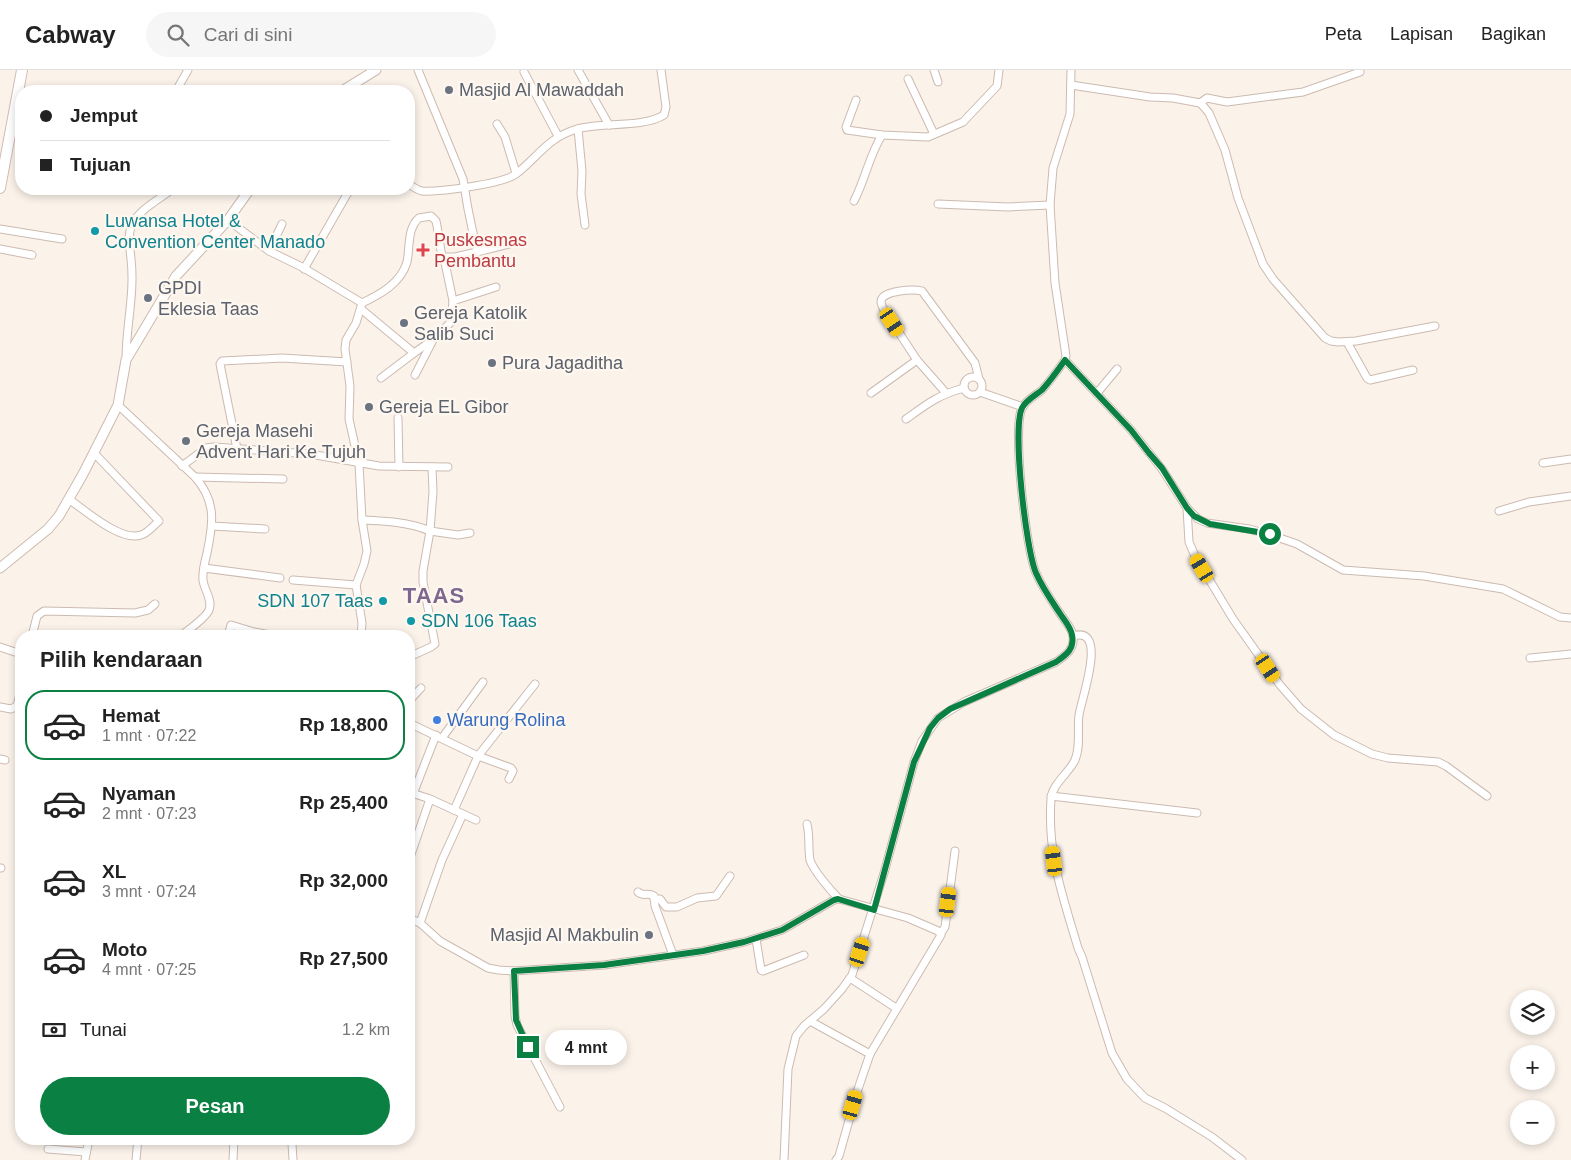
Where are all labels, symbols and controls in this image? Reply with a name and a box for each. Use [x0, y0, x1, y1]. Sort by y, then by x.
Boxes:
search box [146, 12, 496, 57]
text: Cabway [25, 21, 116, 48]
icon: search [164, 21, 192, 49]
text: Cari di sini [204, 24, 292, 45]
text: Peta [1325, 24, 1362, 44]
text: Lapisan [1390, 24, 1453, 44]
text: Bagikan [1481, 24, 1546, 44]
place label: Masjid Al Mawaddah [459, 80, 624, 100]
marker: Masjid Al Mawaddah [443, 84, 455, 96]
text: Jemput [70, 105, 138, 126]
text: Tujuan [70, 154, 131, 175]
place label: Luwansa Hotel & Convention Center Manado [105, 211, 325, 252]
marker: Luwansa Hotel & Convention Center Manado [89, 225, 101, 237]
place label: Puskesmas Pembantu [434, 230, 527, 271]
marker: Puskesmas Pembantu [416, 243, 430, 257]
place label: GPDI Eklesia Taas [158, 278, 259, 319]
marker: GPDI Eklesia Taas [142, 292, 154, 304]
place label: Gereja Katolik Salib Suci [414, 303, 528, 344]
car [877, 305, 906, 339]
marker: Gereja Katolik Salib Suci [398, 317, 410, 329]
place label: Pura Jagaditha [502, 353, 624, 373]
marker: Pura Jagaditha [486, 357, 498, 369]
place label: Gereja EL Gibor [379, 397, 508, 417]
marker: Gereja EL Gibor [363, 401, 375, 413]
place label: Gereja Masehi Advent Hari Ke Tujuh [196, 421, 366, 462]
marker: Gereja Masehi Advent Hari Ke Tujuh [180, 435, 192, 447]
route start [1259, 523, 1281, 545]
car [1187, 551, 1216, 585]
district label: TAAS [403, 583, 465, 608]
place label: SDN 107 Taas [257, 591, 373, 611]
marker: SDN 107 Taas [377, 595, 389, 607]
place label: SDN 106 Taas [421, 611, 537, 631]
marker: SDN 106 Taas [405, 615, 417, 627]
text: Pilih kendaraan [40, 647, 203, 672]
car [1253, 651, 1282, 685]
icon: car [42, 703, 87, 748]
text: Hemat [102, 705, 160, 726]
place label: Warung Rolina [447, 710, 566, 730]
text: Rp 18,800 [299, 714, 388, 735]
marker: Warung Rolina [431, 714, 443, 726]
text: 1 mnt · 07:22 [102, 727, 196, 744]
icon: car [42, 781, 87, 826]
text: Nyaman [102, 783, 176, 804]
text: Rp 25,400 [299, 792, 388, 813]
text: 2 mnt · 07:23 [102, 805, 196, 822]
car [1044, 845, 1063, 877]
icon: car [42, 859, 87, 904]
text: XL [102, 861, 126, 882]
text: Rp 32,000 [299, 870, 388, 891]
text: 3 mnt · 07:24 [102, 883, 196, 900]
car [938, 886, 957, 918]
place label: Masjid Al Makbulin [490, 925, 639, 945]
marker: Masjid Al Makbulin [643, 929, 655, 941]
car [848, 935, 871, 969]
icon: car [42, 937, 87, 982]
text: Moto [102, 939, 147, 960]
text: Rp 27,500 [299, 948, 388, 969]
text: 4 mnt · 07:25 [102, 961, 196, 978]
map controls [1510, 990, 1555, 1145]
button: layers [1510, 990, 1555, 1035]
icon: cash [40, 1016, 68, 1044]
text: Tunai [80, 1019, 127, 1040]
text: 1.2 km [342, 1021, 390, 1038]
callout: 4 mnt [546, 1030, 628, 1064]
route end [517, 1036, 539, 1058]
text: 4 mnt [565, 1039, 607, 1056]
button: + [1510, 1045, 1555, 1090]
button: Pesan [40, 1077, 390, 1135]
car [841, 1089, 864, 1121]
button: − [1510, 1100, 1555, 1145]

